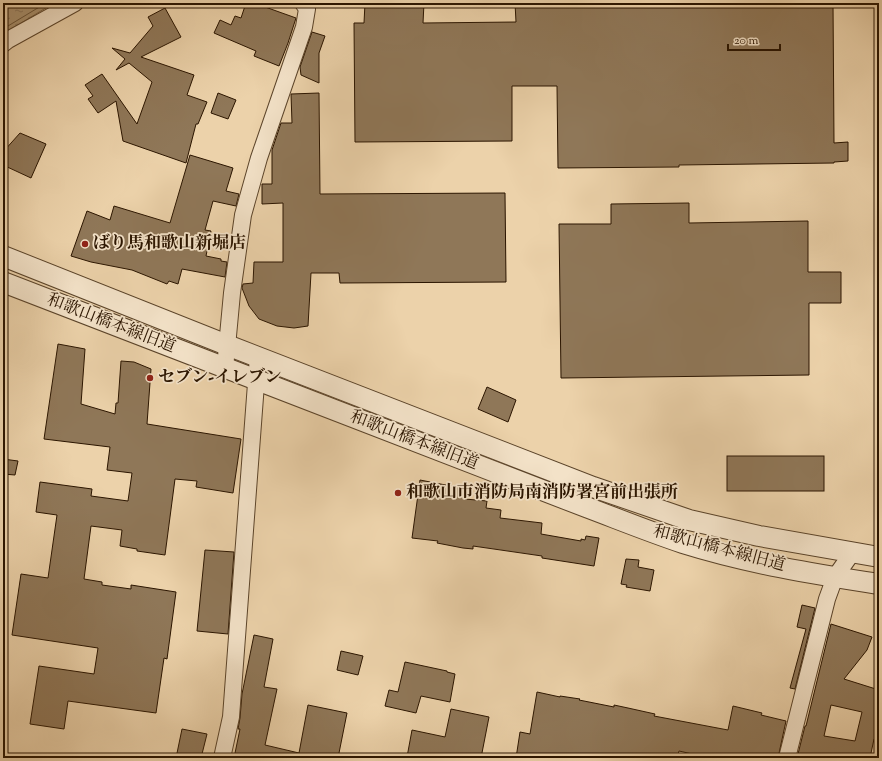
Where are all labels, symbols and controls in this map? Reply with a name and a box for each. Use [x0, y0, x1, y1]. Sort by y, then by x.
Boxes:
scale bar [728, 26, 780, 52]
text: 20 m [734, 32, 759, 50]
place label: ばり馬和歌山新堀店 [93, 232, 246, 256]
marker: ばり馬和歌山新堀店 [80, 239, 90, 249]
street label: 和歌山橋本線旧道 [43, 288, 179, 360]
place label: セブン-イレブン [158, 366, 281, 390]
marker: セブン-イレブン [145, 373, 155, 383]
street label: 和歌山橋本線旧道 [346, 405, 482, 477]
place label: 和歌山市消防局南消防署宮前出張所 [406, 481, 678, 505]
marker: 和歌山市消防局南消防署宮前出張所 [393, 488, 403, 498]
street label: 和歌山橋本線旧道 [650, 520, 788, 578]

